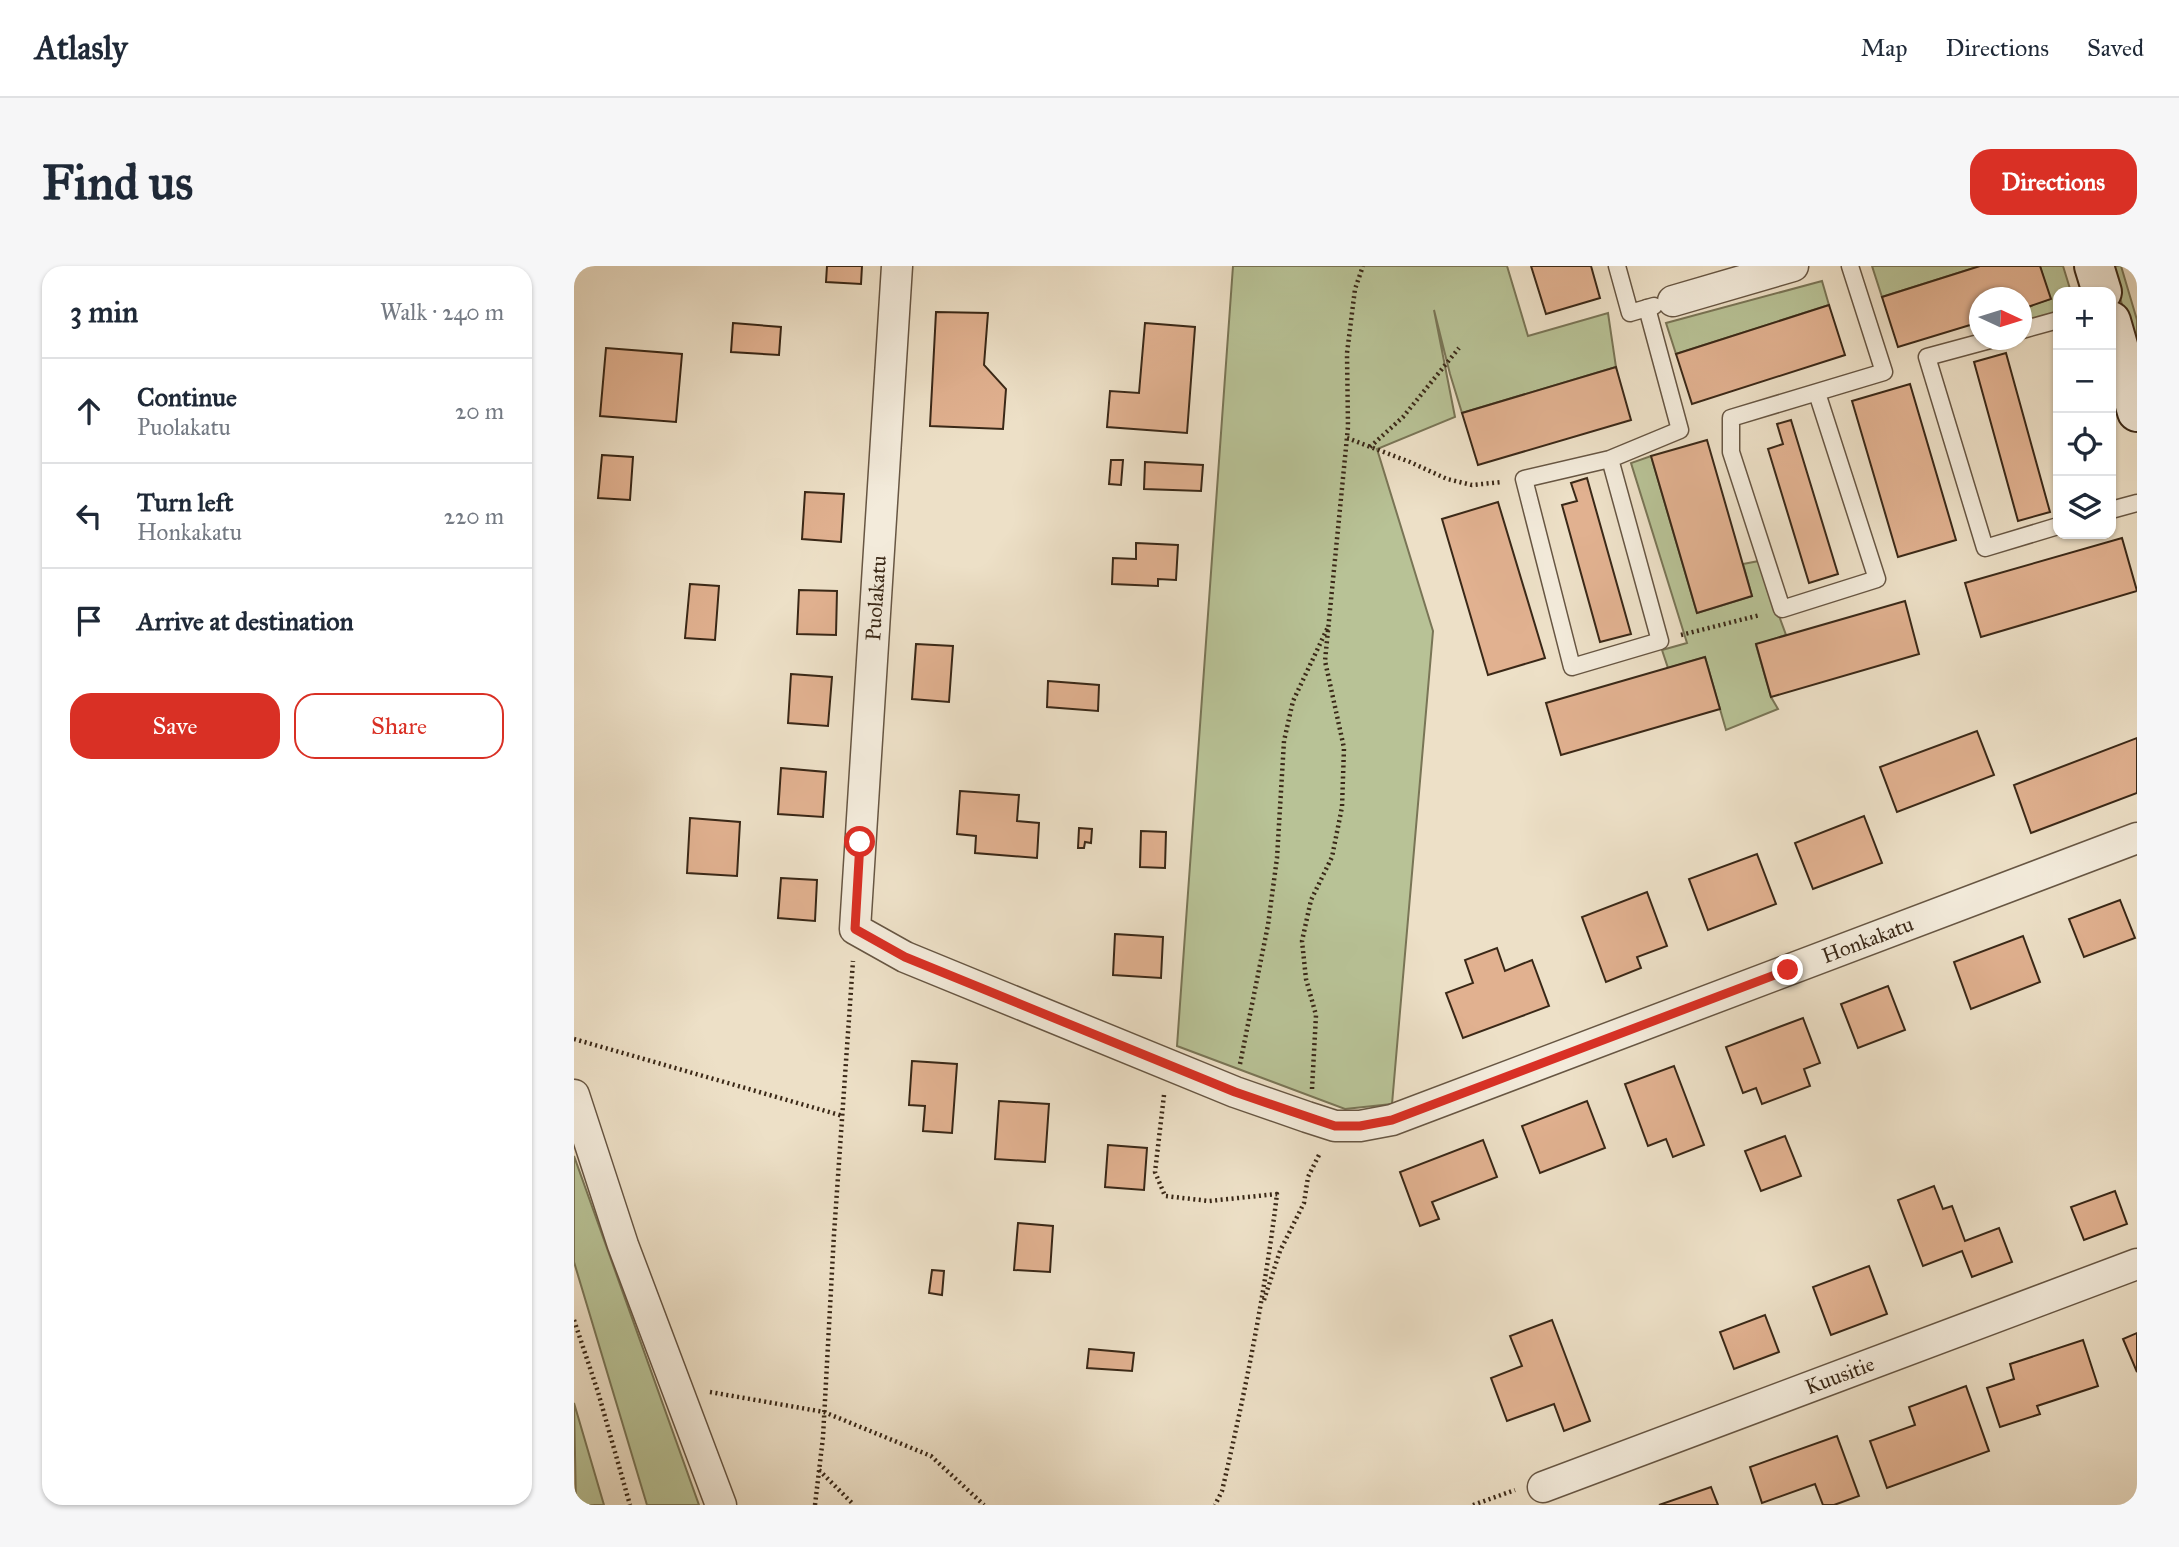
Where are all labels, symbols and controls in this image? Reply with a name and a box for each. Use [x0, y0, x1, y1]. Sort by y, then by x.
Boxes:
text: Atlasly [35, 28, 127, 68]
text: Map [1861, 33, 1908, 63]
text: Directions [1946, 33, 2049, 63]
text: Saved [2087, 33, 2144, 63]
button: Directions [1970, 149, 2137, 215]
text: Find us [42, 153, 193, 212]
north arrow [1969, 287, 2032, 350]
map controls [2053, 287, 2116, 539]
button: + [2053, 287, 2116, 350]
text: 3 min [70, 294, 138, 330]
text: Walk · 240 m [380, 298, 504, 326]
button: − [2053, 350, 2116, 413]
text: Continue [137, 381, 237, 413]
icon: ahead [70, 392, 108, 430]
text: 20 m [455, 397, 504, 425]
text: Puolakatu [137, 413, 231, 441]
button: locate [2053, 413, 2116, 476]
button: layers [2053, 476, 2116, 539]
text: Turn left [137, 486, 233, 518]
icon: left [70, 497, 108, 535]
text: 220 m [444, 502, 504, 530]
text: Honkakatu [137, 518, 242, 546]
street label: Puolakatu [860, 554, 892, 642]
icon: arrive [70, 602, 108, 640]
text: Arrive at destination [137, 605, 354, 637]
button: Save [70, 693, 280, 759]
button: Share [294, 693, 504, 759]
route start [844, 826, 875, 857]
street label: Honkakatu [1818, 911, 1917, 969]
route end [1772, 954, 1803, 985]
street label: Kuusitie [1801, 1351, 1878, 1400]

